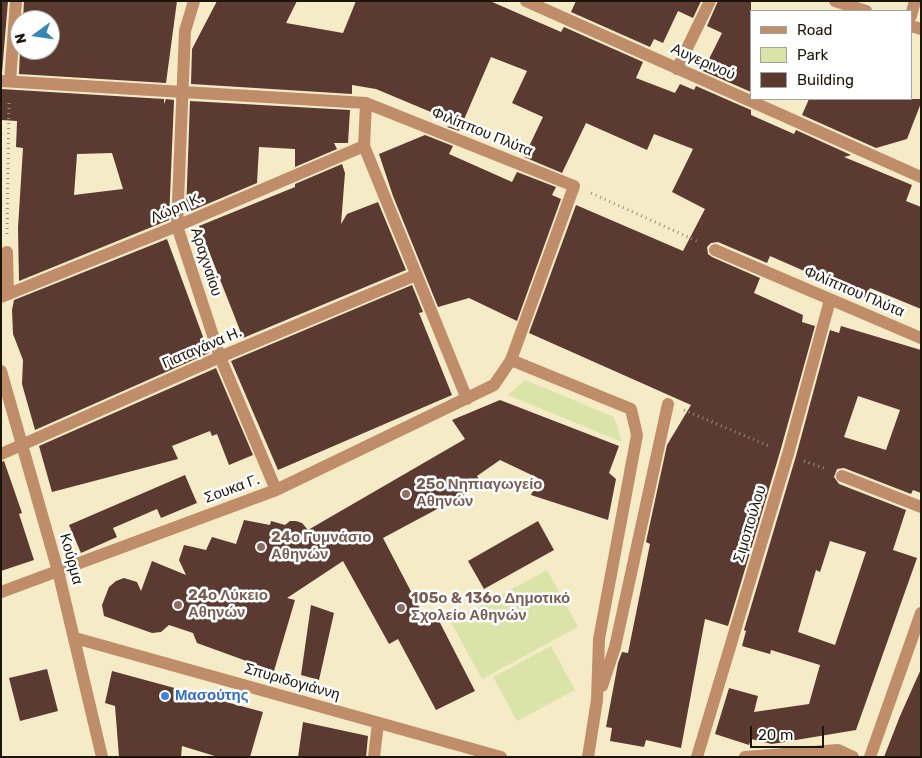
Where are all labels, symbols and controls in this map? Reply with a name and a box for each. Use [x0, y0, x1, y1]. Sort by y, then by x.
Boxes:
north arrow [10, 10, 60, 60]
legend [750, 10, 912, 100]
text: Road [797, 21, 833, 39]
text: N [11, 32, 30, 45]
street label: Αυγερινού [668, 40, 738, 84]
text: Park [797, 46, 828, 64]
text: Building [797, 71, 854, 89]
street label: Φιλίππου Πλύτα [429, 104, 535, 160]
street label: Λώρη Κ. [148, 189, 206, 227]
street label: Αραχναίου [186, 225, 226, 299]
street label: Φιλίππου Πλύτα [801, 263, 907, 321]
street label: Γιαταγάνα Η. [160, 323, 244, 373]
street label: Σουκα Γ. [202, 471, 262, 507]
place label: 25ο Νηπιαγωγείο Αθηνών [416, 476, 542, 511]
street label: Σιμοπούλου [730, 483, 770, 565]
marker: 25ο Νηπιαγωγείο Αθηνών [400, 488, 412, 500]
place label: 24ο Γυμνάσιο Αθηνών [271, 529, 371, 564]
street label: Κούρμα [56, 531, 86, 587]
marker: 24ο Γυμνάσιο Αθηνών [255, 541, 267, 553]
place label: 24ο Λύκειο Αθηνών [188, 587, 268, 622]
place label: 105ο & 136ο Δημοτικό Σχολείο Αθηνών [411, 590, 570, 625]
marker: 24ο Λύκειο Αθηνών [172, 599, 184, 611]
marker: 105ο & 136ο Δημοτικό Σχολείο Αθηνών [395, 602, 407, 614]
street label: Σπυριδογιάννη [242, 660, 342, 704]
place label: Μασούτης [175, 687, 249, 705]
marker: Μασούτης [159, 690, 171, 702]
scale bar [752, 716, 826, 748]
text: 20 m [758, 726, 793, 744]

